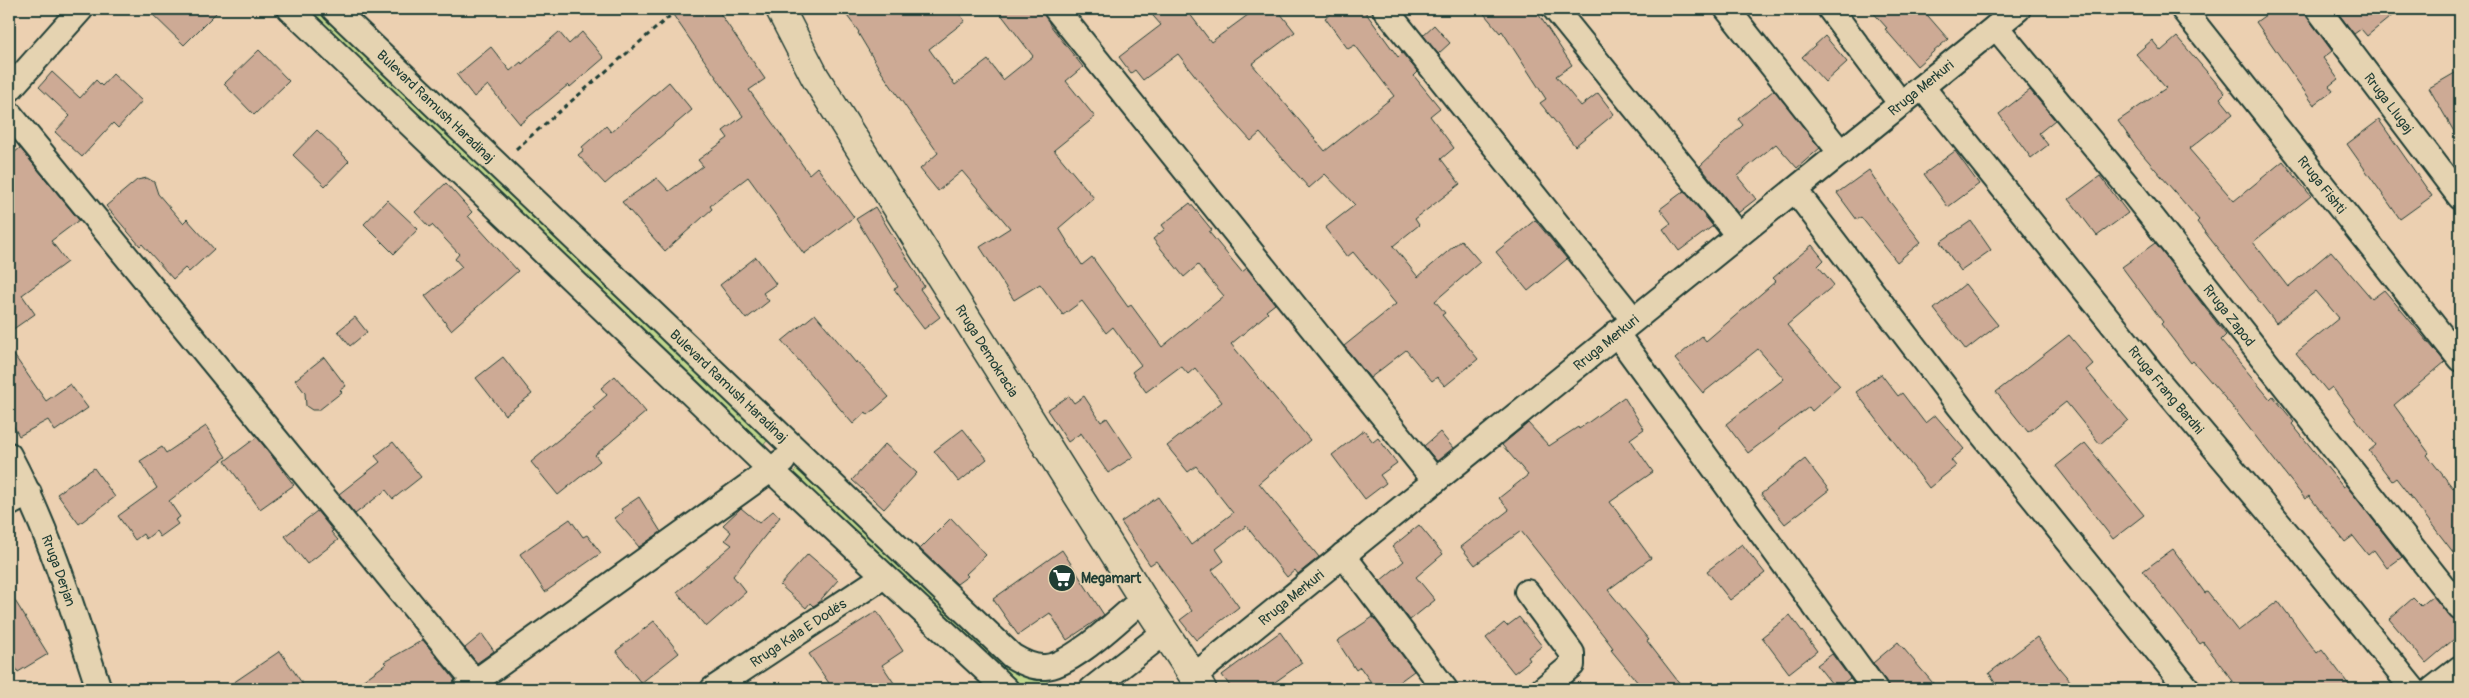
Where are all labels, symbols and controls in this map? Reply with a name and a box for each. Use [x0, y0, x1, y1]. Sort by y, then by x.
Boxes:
street label: Bulevard Ramush Haradinaj [373, 47, 498, 167]
street label: Rruga Merkuri [1885, 56, 1958, 120]
street label: Rruga Llugaj [2360, 70, 2417, 137]
street label: Rruga Fishti [2294, 153, 2350, 218]
street label: Rruga Zapod [2199, 281, 2259, 350]
street label: Rruga Demokracia [951, 302, 1022, 401]
street label: Rruga Merkuri [1570, 311, 1643, 374]
street label: Bulevard Ramush Haradinaj [666, 326, 791, 446]
street label: Rruga Frang Bardhi [2124, 343, 2208, 438]
street label: Rruga Derjan [38, 533, 79, 609]
supermarket icon: Megamart [1047, 563, 1077, 593]
street label: Rruga Merkuri [1255, 566, 1328, 629]
place label: Megamart [1081, 570, 1141, 587]
street label: Rruga Kala E Dodës [747, 595, 850, 671]

